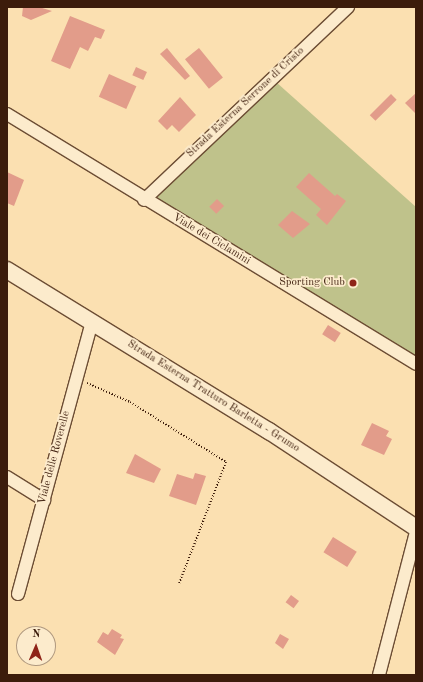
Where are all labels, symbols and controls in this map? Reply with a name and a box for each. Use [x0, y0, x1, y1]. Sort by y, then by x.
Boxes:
street label: Strada Esterna Serrone di Cristo [184, 45, 308, 161]
street label: Viale dei Ciclamini [170, 212, 252, 268]
place label: Sporting Club [279, 276, 345, 290]
marker: Sporting Club [348, 278, 358, 288]
street label: Strada Esterna Tratturo Barletta - Grumo [124, 338, 302, 456]
street label: Viale delle Roverelle [36, 410, 74, 506]
north arrow [16, 626, 56, 666]
text: N [32, 629, 41, 640]

